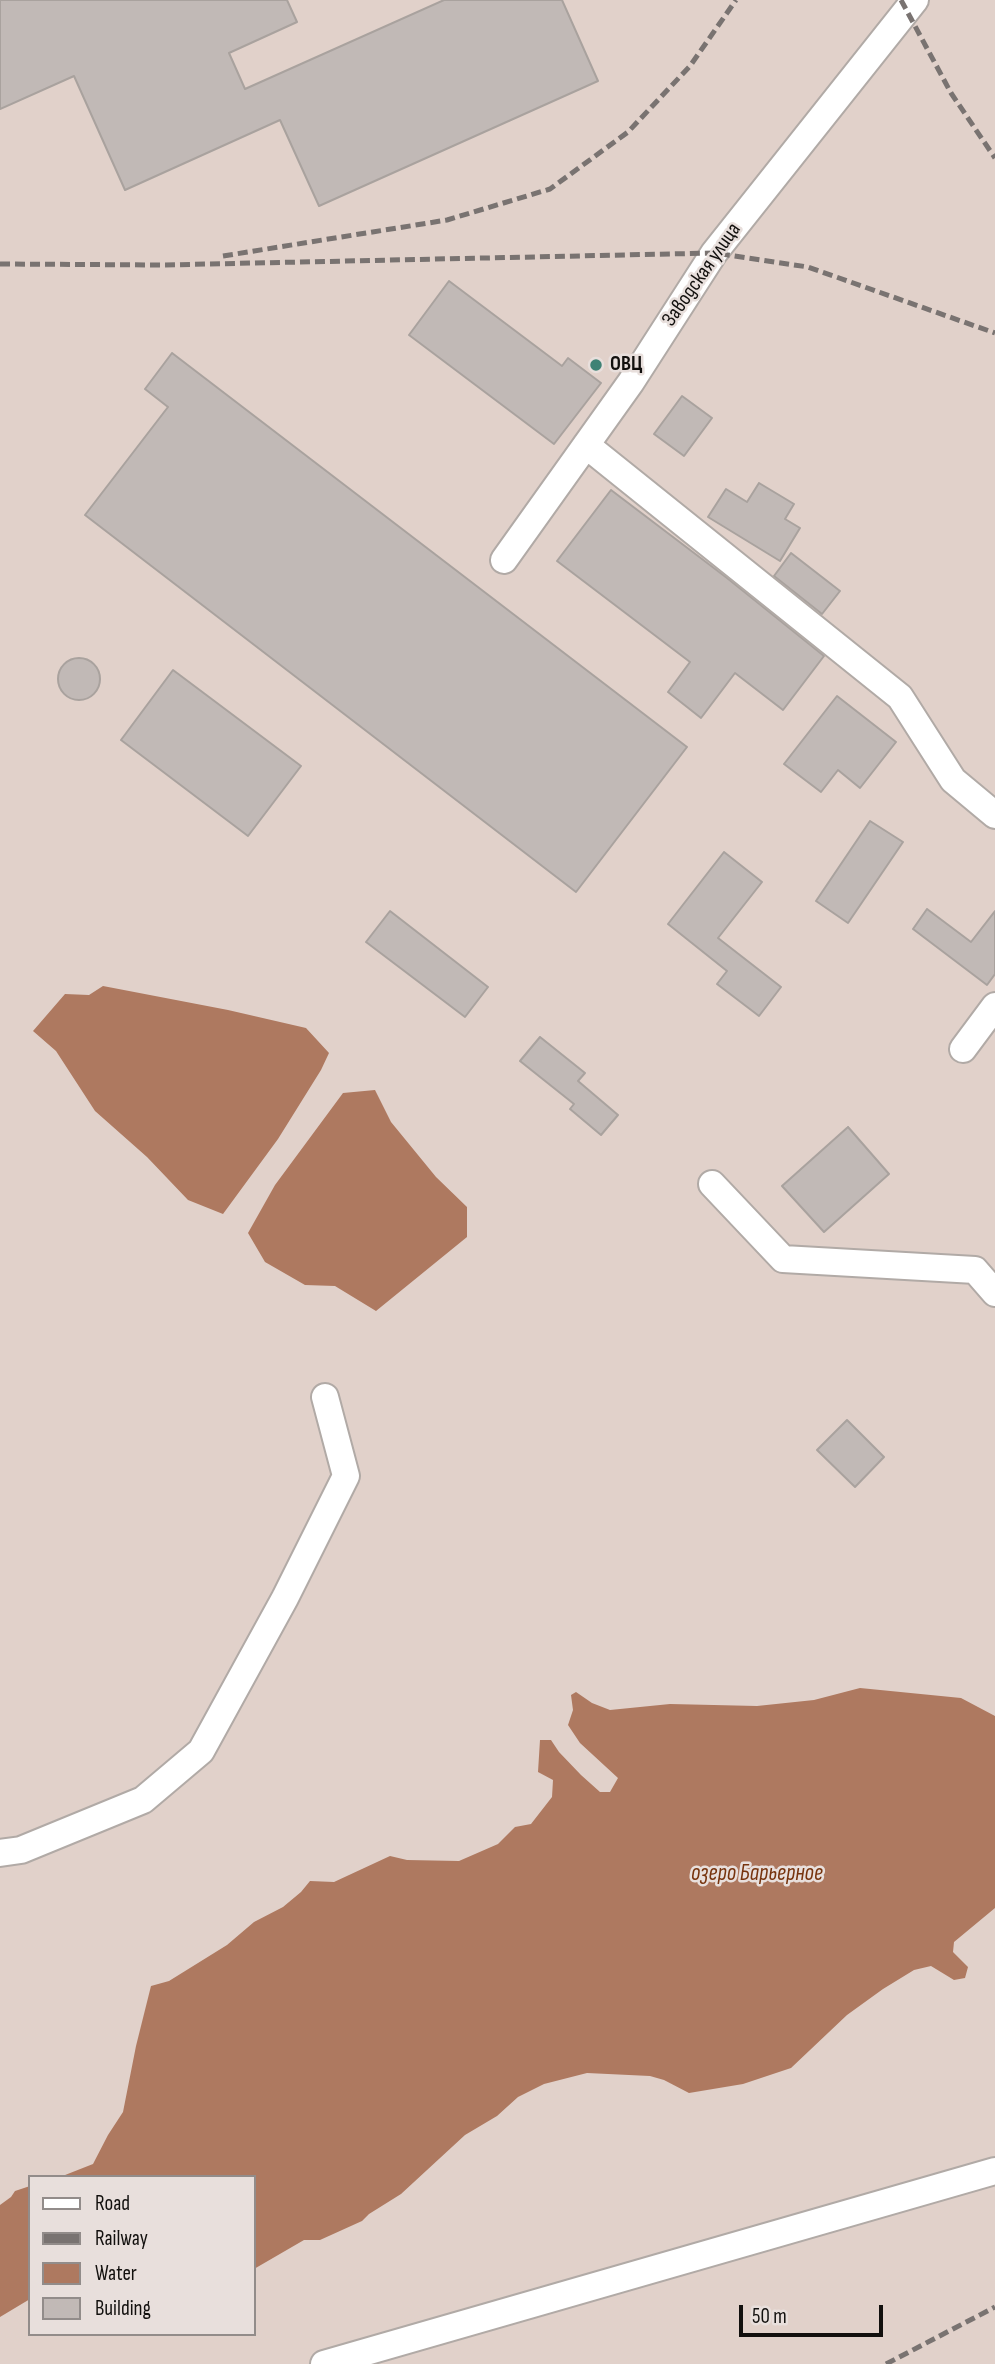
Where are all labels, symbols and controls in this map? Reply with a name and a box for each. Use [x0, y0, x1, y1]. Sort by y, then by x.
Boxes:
street label: Заводская улица [657, 218, 747, 332]
place label: ОВЦ [610, 352, 642, 378]
marker: ОВЦ [588, 357, 604, 373]
water label: озеро Барьерное [691, 1860, 823, 1888]
legend [28, 2175, 256, 2336]
text: Road [95, 2191, 130, 2216]
text: Railway [95, 2226, 148, 2251]
text: Water [95, 2261, 137, 2286]
scale bar [743, 2290, 886, 2334]
text: Building [95, 2296, 151, 2321]
text: 50 m [752, 2304, 787, 2329]

